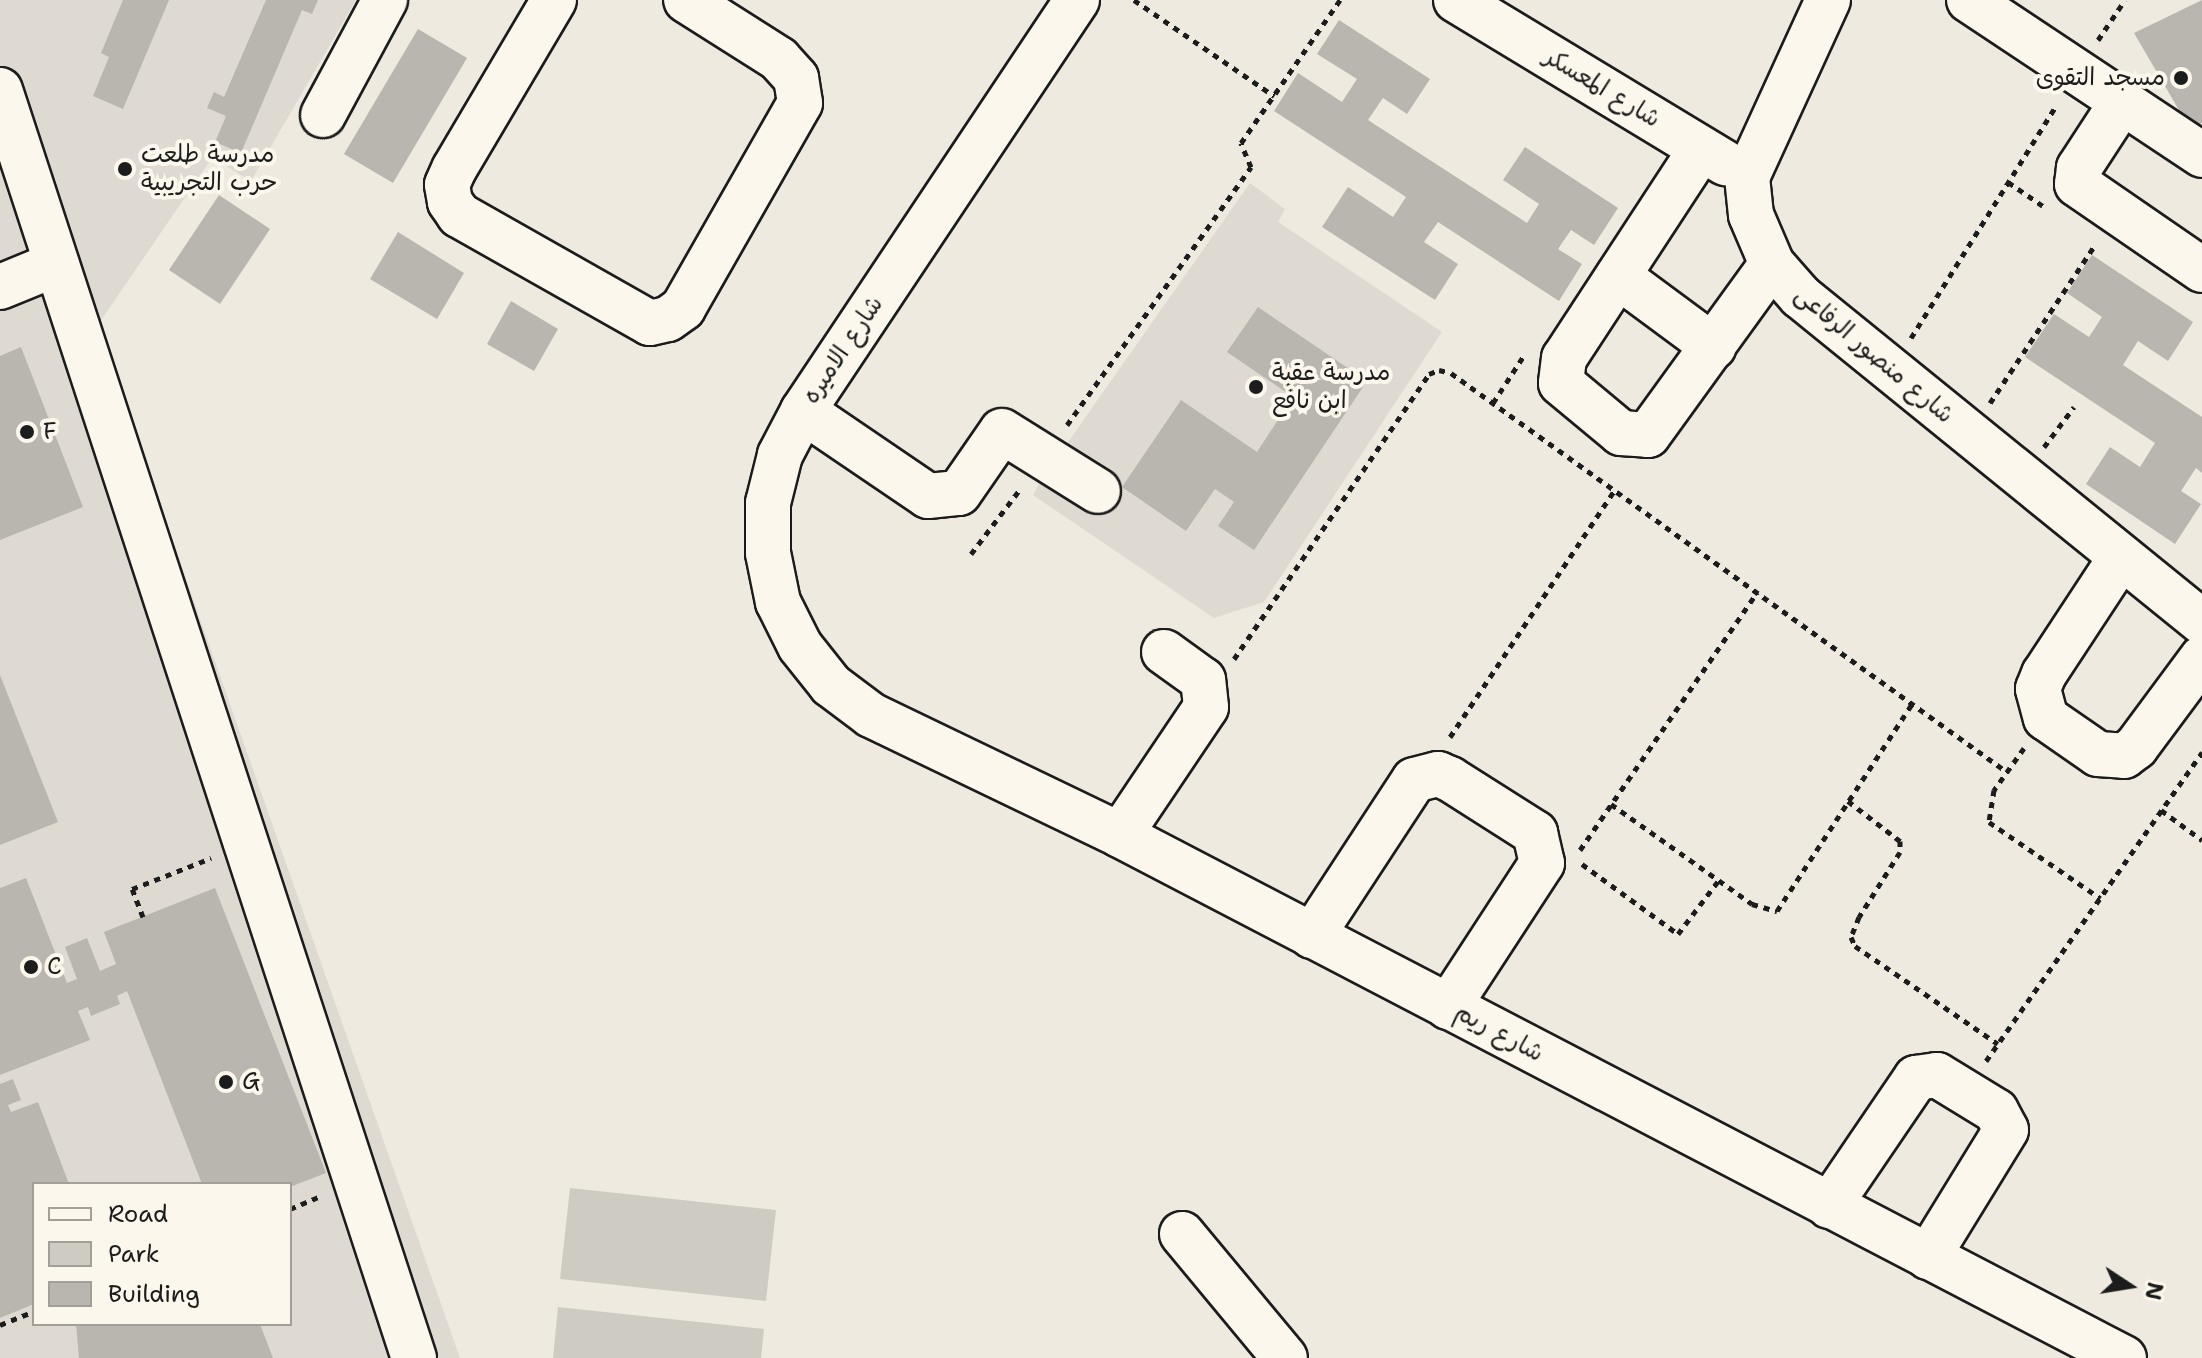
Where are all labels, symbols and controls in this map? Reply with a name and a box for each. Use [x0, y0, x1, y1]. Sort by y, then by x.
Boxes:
street label: شارع المعسكر [1539, 42, 1665, 134]
place label: مسجد التقوى [2036, 64, 2165, 92]
marker: مسجد التقوى [2172, 69, 2190, 87]
place label: مدرسة طلعت حرب التجريبية [141, 141, 278, 197]
marker: مدرسة طلعت حرب التجريبية [116, 160, 134, 178]
street label: شارع منصور الرفاعى [1789, 280, 1959, 430]
street label: شارع الاميره [797, 291, 889, 409]
place label: مدرسة عقبة ابن نافع [1272, 359, 1390, 415]
marker: مدرسة عقبة ابن نافع [1247, 378, 1265, 396]
place label: F [43, 418, 57, 446]
marker: F [18, 423, 36, 441]
place label: C [47, 953, 62, 981]
marker: C [22, 958, 40, 976]
street label: شارع ريم [1450, 998, 1548, 1068]
place label: G [242, 1068, 260, 1096]
marker: G [217, 1073, 235, 1091]
legend [32, 1182, 292, 1326]
text: Road [108, 1198, 168, 1230]
text: Park [108, 1238, 160, 1270]
north arrow [2090, 1246, 2170, 1326]
text: Building [108, 1278, 200, 1310]
text: N [2138, 1280, 2170, 1303]

